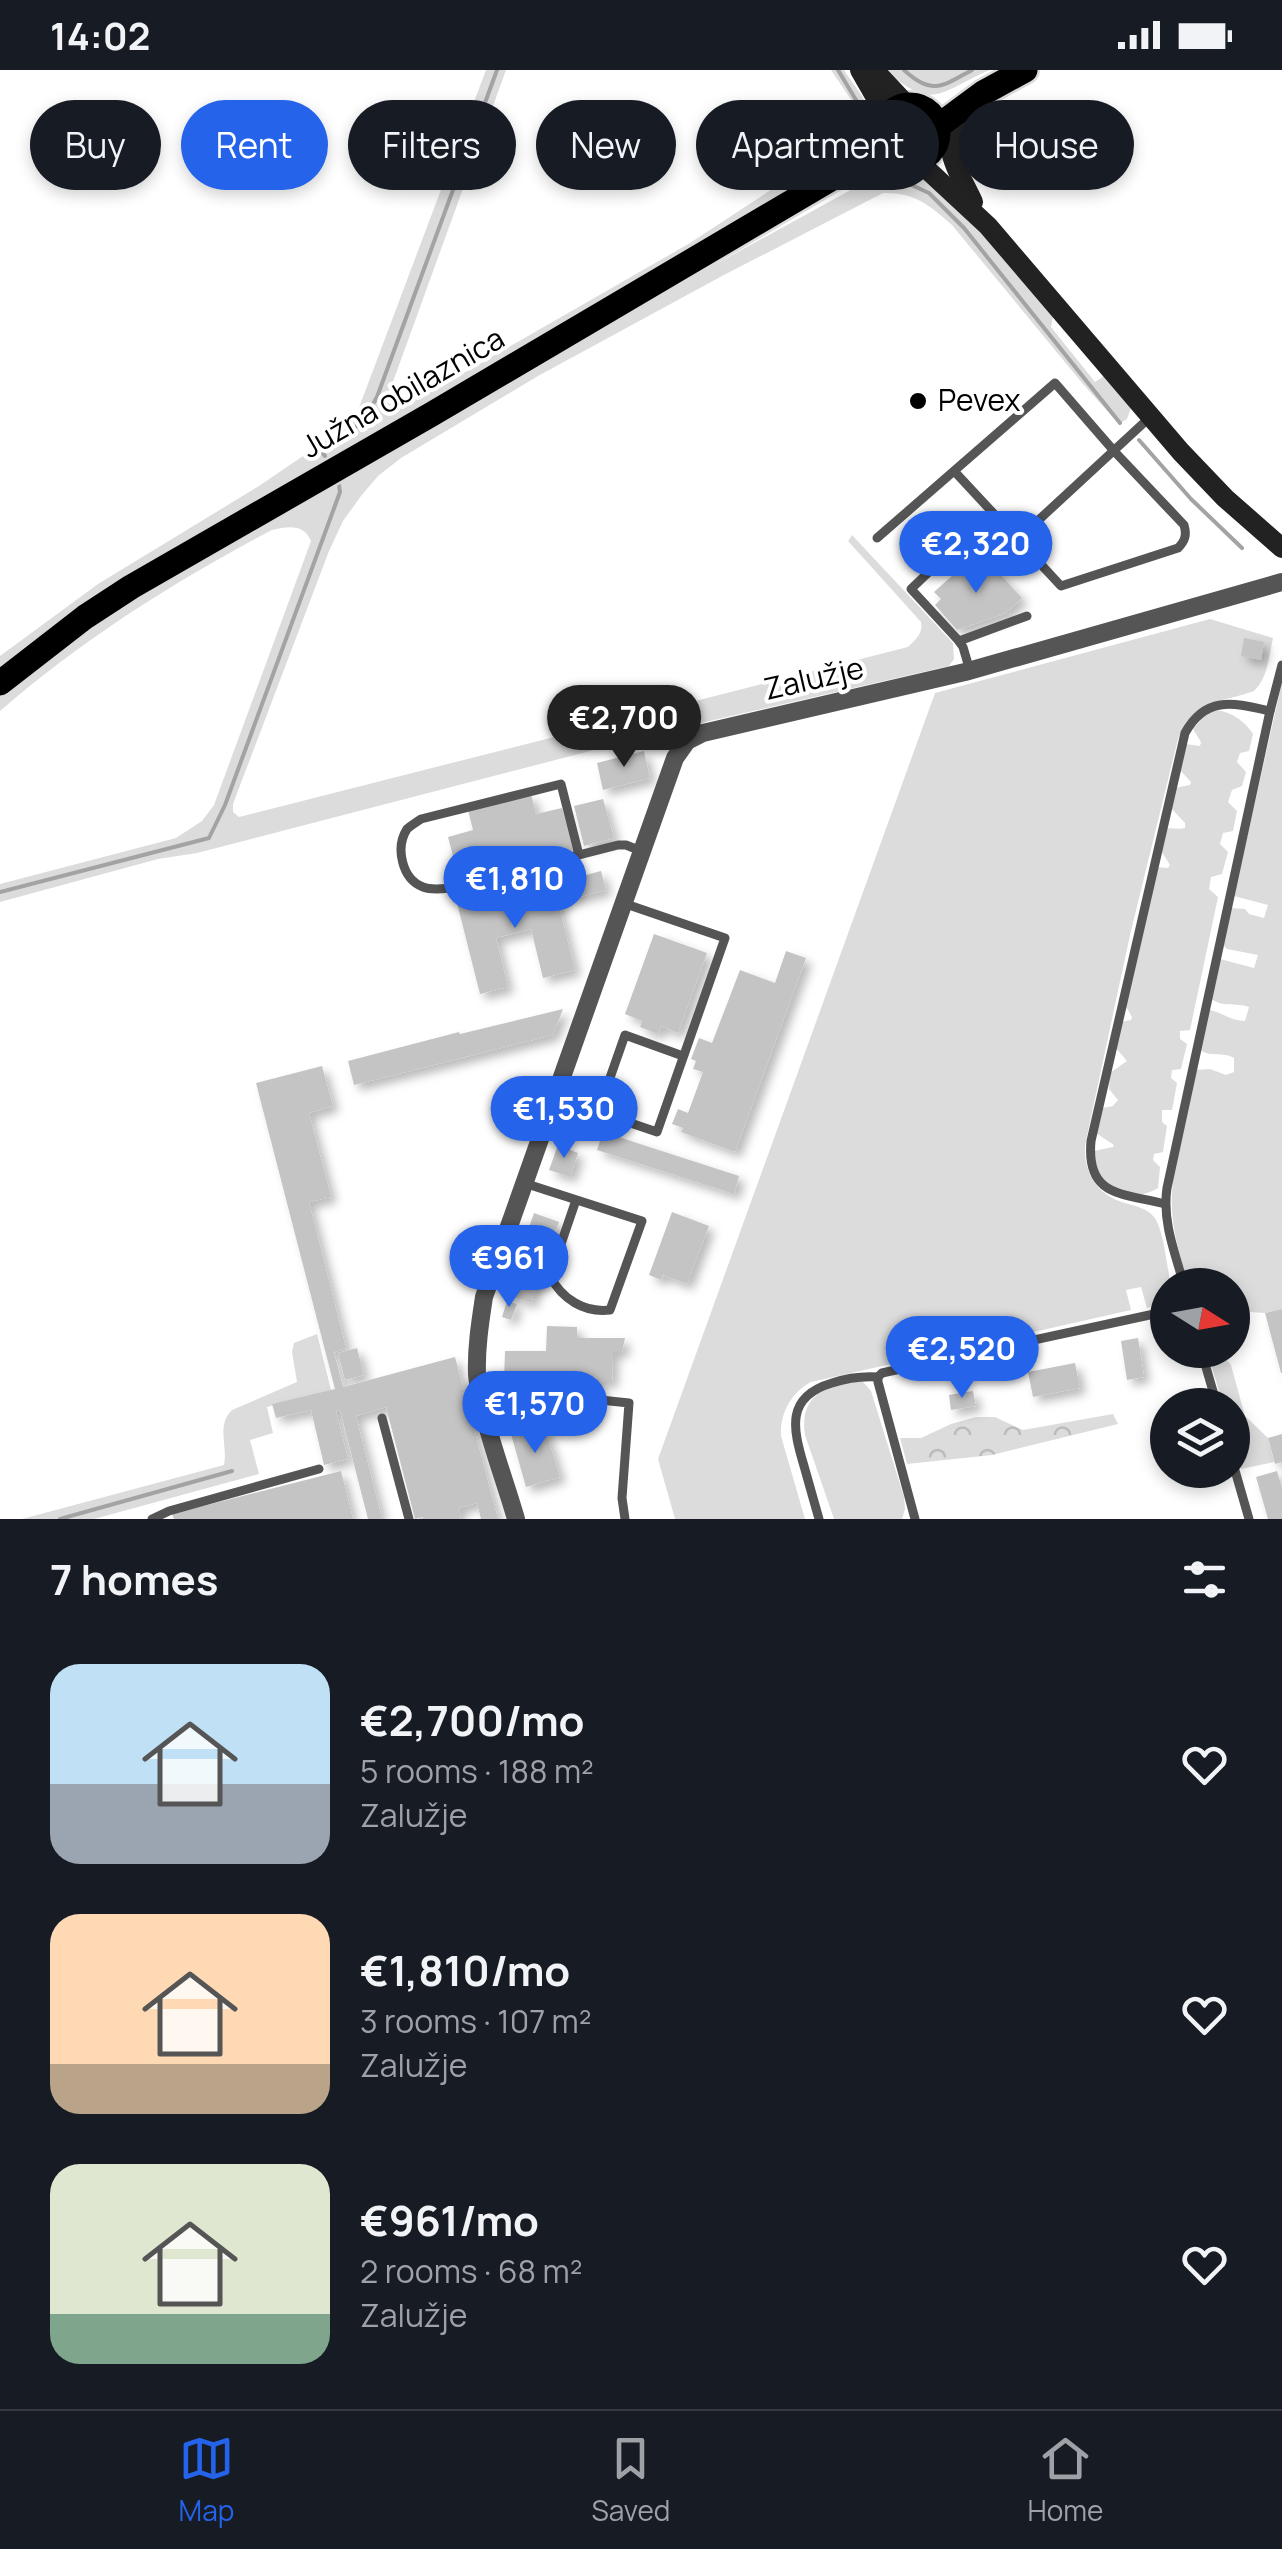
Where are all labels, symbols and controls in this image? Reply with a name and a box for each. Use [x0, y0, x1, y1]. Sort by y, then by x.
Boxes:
text: 14:02 [50, 9, 150, 61]
chip: Buy [30, 100, 161, 190]
chip: Rent [181, 100, 328, 190]
chip: Filters [348, 100, 516, 190]
chip: New [536, 100, 676, 190]
chip: Apartment [696, 100, 939, 190]
chip: House [959, 100, 1134, 190]
street label: Južna obilaznica [293, 317, 511, 466]
place label: Pevex [938, 379, 1021, 420]
marker: Pevex [907, 390, 929, 412]
pin: €2,320 [895, 511, 1057, 596]
text: €2,320 [921, 521, 1031, 565]
street label: Zalužje [760, 646, 867, 709]
pin: €2,700 [543, 685, 705, 770]
text: €2,700 [569, 695, 679, 739]
pin: €1,810 [434, 846, 596, 931]
text: €1,810 [466, 856, 564, 900]
pin: €1,530 [483, 1076, 645, 1161]
text: €1,530 [513, 1086, 615, 1130]
pin: €961 [450, 1225, 568, 1310]
text: €961 [471, 1235, 547, 1279]
north arrow [1150, 1268, 1250, 1368]
map controls [1150, 1268, 1250, 1488]
pin: €2,520 [881, 1316, 1043, 1401]
text: €2,520 [908, 1326, 1016, 1370]
pin: €1,570 [454, 1371, 616, 1456]
text: €1,570 [484, 1381, 586, 1425]
button: layers [1150, 1388, 1250, 1488]
text: 7 homes [50, 1550, 218, 1608]
icon: filters [1177, 1552, 1232, 1607]
text: €2,700/mo [360, 1691, 584, 1749]
icon: home [130, 1704, 250, 1824]
icon: heart [1177, 1737, 1232, 1792]
text: 5 rooms · 188 m² [360, 1749, 594, 1793]
text: Zalužje [360, 1793, 468, 1837]
text: €1,810/mo [360, 1941, 570, 1999]
icon: home [130, 1954, 250, 2074]
icon: heart [1177, 1987, 1232, 2042]
text: 3 rooms · 107 m² [360, 1999, 592, 2043]
text: Zalužje [360, 2043, 468, 2087]
text: €961/mo [360, 2191, 539, 2249]
icon: home [130, 2204, 250, 2324]
icon: heart [1177, 2237, 1232, 2292]
text: 2 rooms · 68 m² [360, 2249, 582, 2293]
text: Zalužje [360, 2293, 468, 2337]
tab: Map [179, 2431, 234, 2529]
tab: Saved [592, 2431, 670, 2529]
tab: Home [1028, 2431, 1103, 2529]

